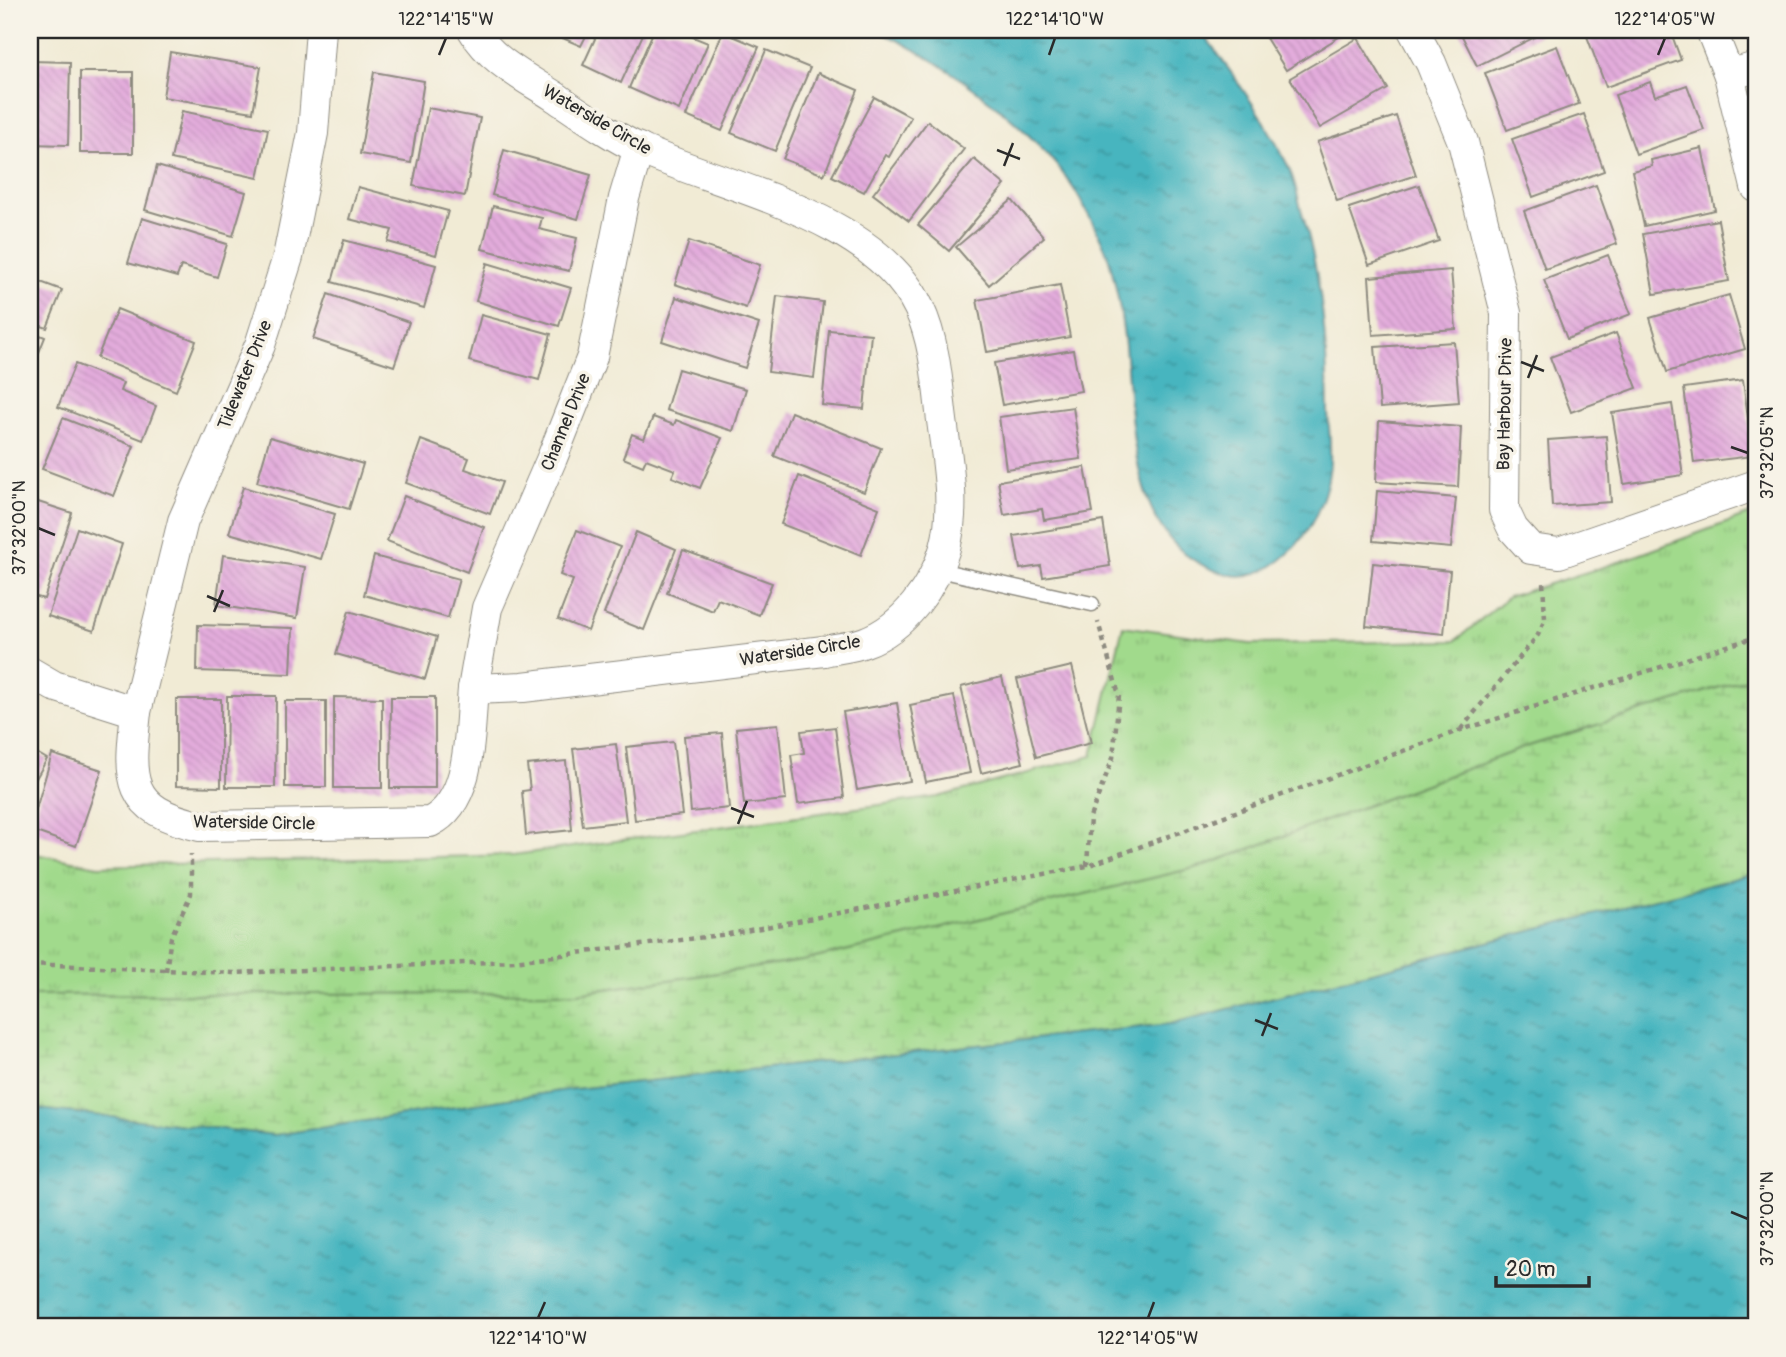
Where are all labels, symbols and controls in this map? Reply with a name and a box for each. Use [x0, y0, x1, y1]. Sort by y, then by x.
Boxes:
text: 122°14'15"W [398, 8, 494, 31]
text: 122°14'10"W [1006, 8, 1104, 31]
text: 122°14'05"W [1615, 8, 1715, 31]
street label: Waterside Circle [538, 80, 656, 160]
street label: Tidewater Drive [213, 317, 277, 433]
street label: Bay Harbour Drive [1492, 337, 1518, 471]
street label: Channel Drive [536, 370, 596, 474]
text: 37°32'05"N [1756, 407, 1779, 499]
text: 37°32'00"N [8, 480, 31, 576]
street label: Waterside Circle [738, 630, 862, 672]
street label: Waterside Circle [193, 810, 315, 836]
text: 37°32'00"N [1756, 1171, 1779, 1267]
scale bar [1496, 1245, 1588, 1289]
text: 20 m [1506, 1256, 1555, 1283]
text: 122°14'10"W [489, 1327, 587, 1350]
text: 122°14'05"W [1098, 1327, 1198, 1350]

